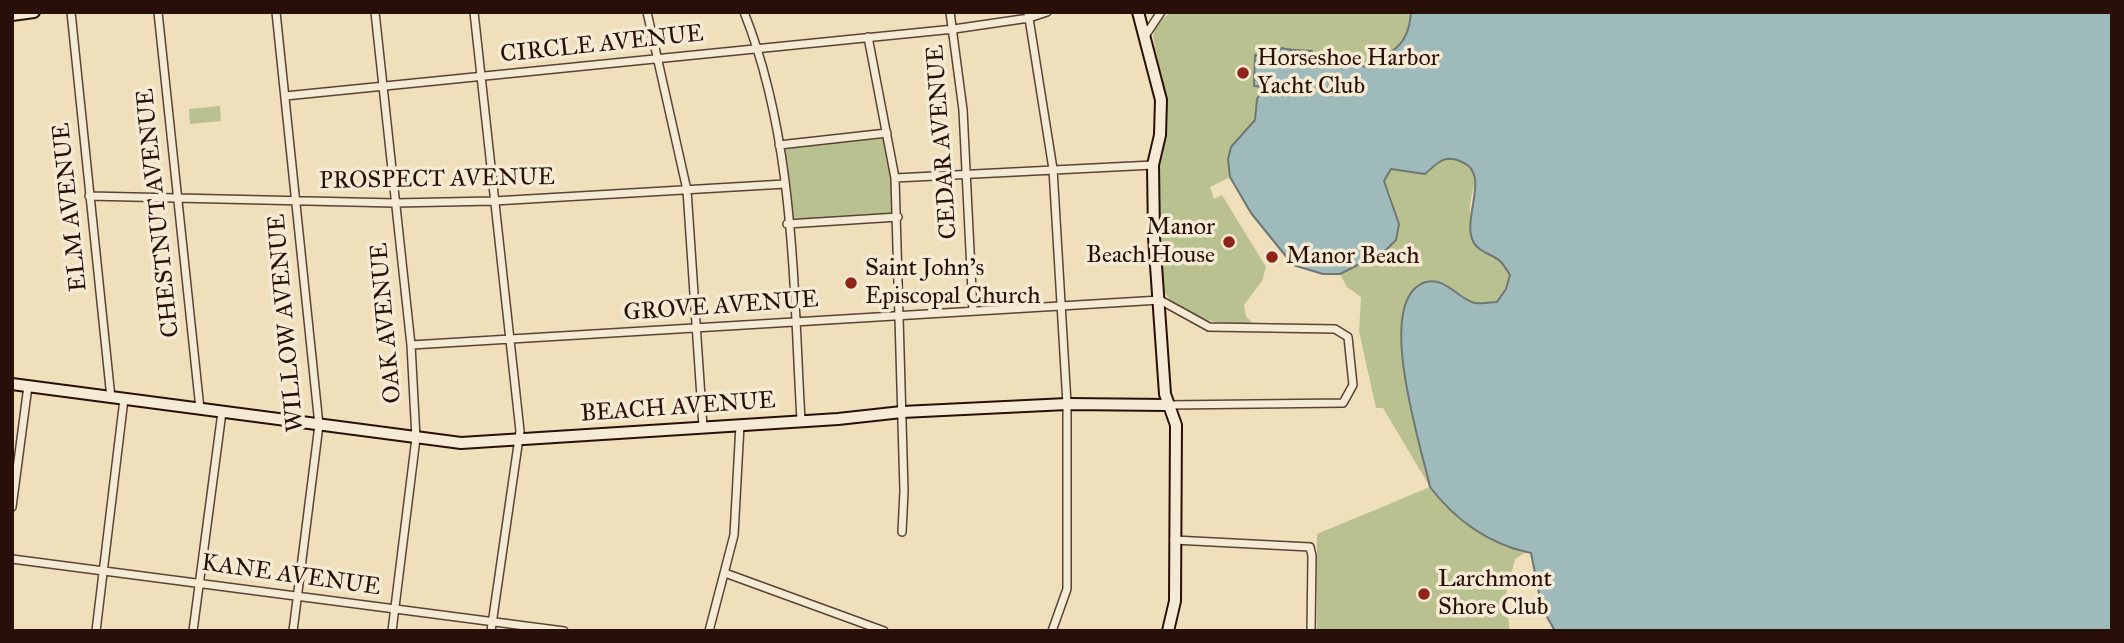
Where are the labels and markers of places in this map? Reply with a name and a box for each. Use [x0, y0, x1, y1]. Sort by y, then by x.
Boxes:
place label: Horseshoe Harbor Yacht Club [1257, 45, 1440, 101]
marker: Horseshoe Harbor Yacht Club [1235, 65, 1251, 81]
place label: Manor Beach House [1086, 214, 1215, 270]
marker: Manor Beach House [1221, 234, 1237, 250]
place label: Manor Beach [1286, 243, 1420, 271]
marker: Manor Beach [1264, 249, 1280, 265]
place label: Saint John's Episcopal Church [865, 255, 1040, 311]
marker: Saint John's Episcopal Church [843, 275, 859, 291]
place label: Larchmont Shore Club [1438, 566, 1552, 622]
marker: Larchmont Shore Club [1416, 586, 1432, 602]

